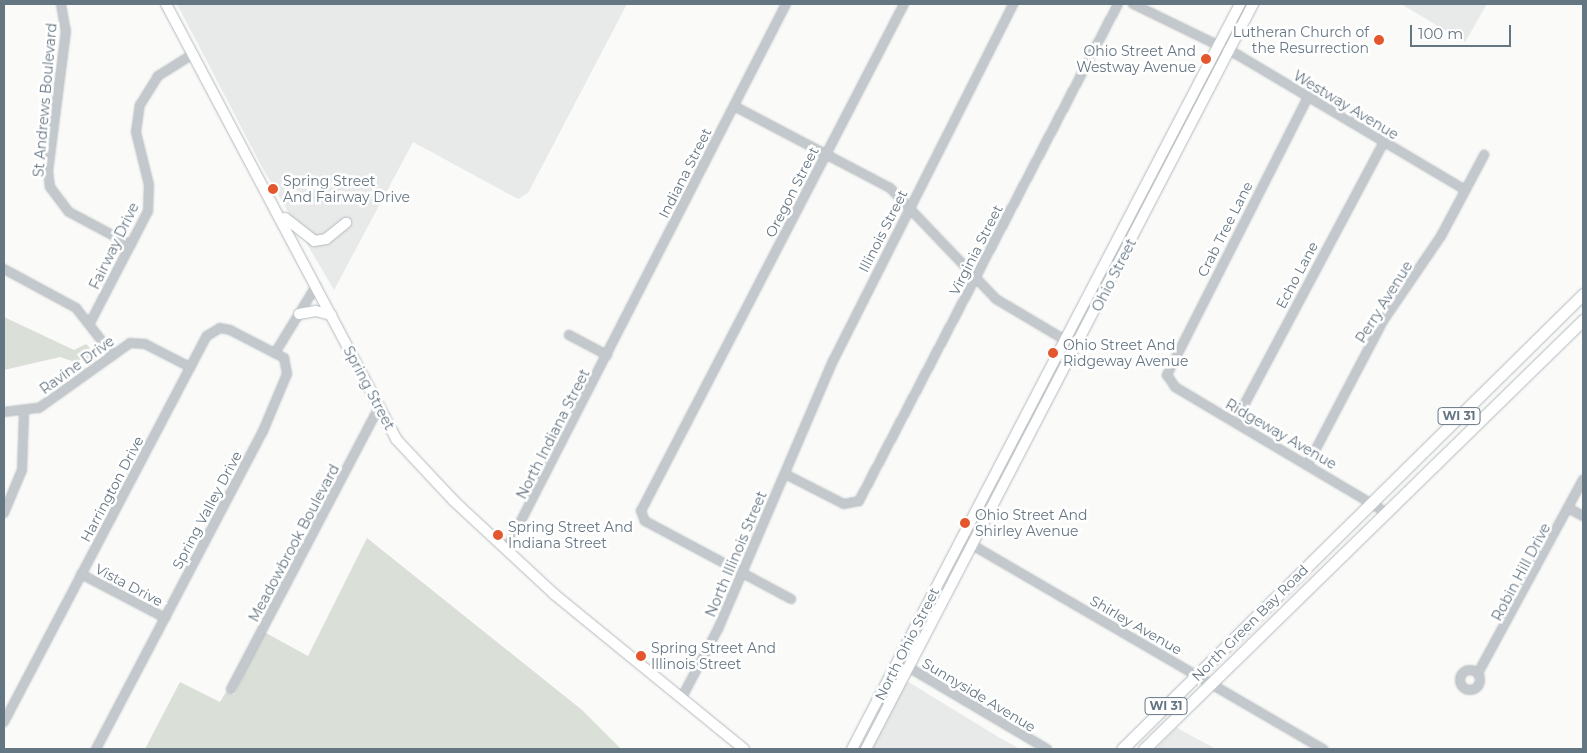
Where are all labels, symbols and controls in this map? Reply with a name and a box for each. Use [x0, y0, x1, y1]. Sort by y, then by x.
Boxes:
scale bar [1412, 15, 1513, 47]
street label: St Andrews Boulevard [30, 22, 60, 178]
place label: Lutheran Church of the Resurrection [1233, 24, 1369, 56]
text: 100 m [1418, 24, 1463, 43]
marker: Lutheran Church of the Resurrection [1373, 34, 1385, 46]
place label: Ohio Street And Westway Avenue [1076, 43, 1196, 75]
marker: Ohio Street And Westway Avenue [1200, 53, 1212, 65]
street label: Westway Avenue [1290, 67, 1402, 143]
street label: Indiana Street [655, 125, 715, 221]
street label: Oregon Street [762, 144, 822, 240]
place label: Spring Street And Fairway Drive [283, 173, 410, 206]
street label: Crab Tree Lane [1194, 179, 1256, 279]
marker: Spring Street And Fairway Drive [267, 183, 279, 195]
street label: Illinois Street [855, 187, 911, 275]
street label: Fairway Drive [86, 200, 142, 292]
street label: Virginia Street [946, 202, 1006, 298]
street label: Ohio Street [1088, 236, 1140, 314]
street label: Echo Lane [1272, 239, 1322, 311]
street label: Perry Avenue [1352, 258, 1416, 346]
street label: Ravine Drive [37, 332, 117, 398]
place label: Ohio Street And Ridgeway Avenue [1063, 337, 1188, 370]
street label: Spring Street [340, 343, 398, 433]
marker: Ohio Street And Ridgeway Avenue [1047, 347, 1059, 359]
street label: North Indiana Street [513, 366, 593, 502]
street label: Ridgeway Avenue [1223, 395, 1339, 473]
road number: WI 31 [1436, 406, 1482, 426]
street label: Harrington Drive [77, 433, 147, 545]
street label: Spring Valley Drive [169, 448, 245, 572]
street label: Meadowbrook Boulevard [245, 461, 343, 625]
street label: North Illinois Street [702, 489, 770, 619]
place label: Ohio Street And Shirley Avenue [975, 507, 1087, 540]
marker: Ohio Street And Shirley Avenue [959, 517, 971, 529]
place label: Spring Street And Indiana Street [508, 519, 633, 552]
street label: Robin Hill Drive [1488, 520, 1554, 624]
marker: Spring Street And Indiana Street [492, 529, 504, 541]
street label: Vista Drive [92, 560, 166, 610]
street label: North Green Bay Road [1188, 561, 1312, 685]
street label: North Ohio Street [871, 585, 943, 703]
street label: Shirley Avenue [1087, 592, 1185, 658]
place label: Spring Street And Illinois Street [651, 640, 776, 672]
marker: Spring Street And Illinois Street [635, 650, 647, 662]
street label: Sunnyside Avenue [919, 655, 1039, 735]
road number: WI 31 [1144, 696, 1188, 716]

